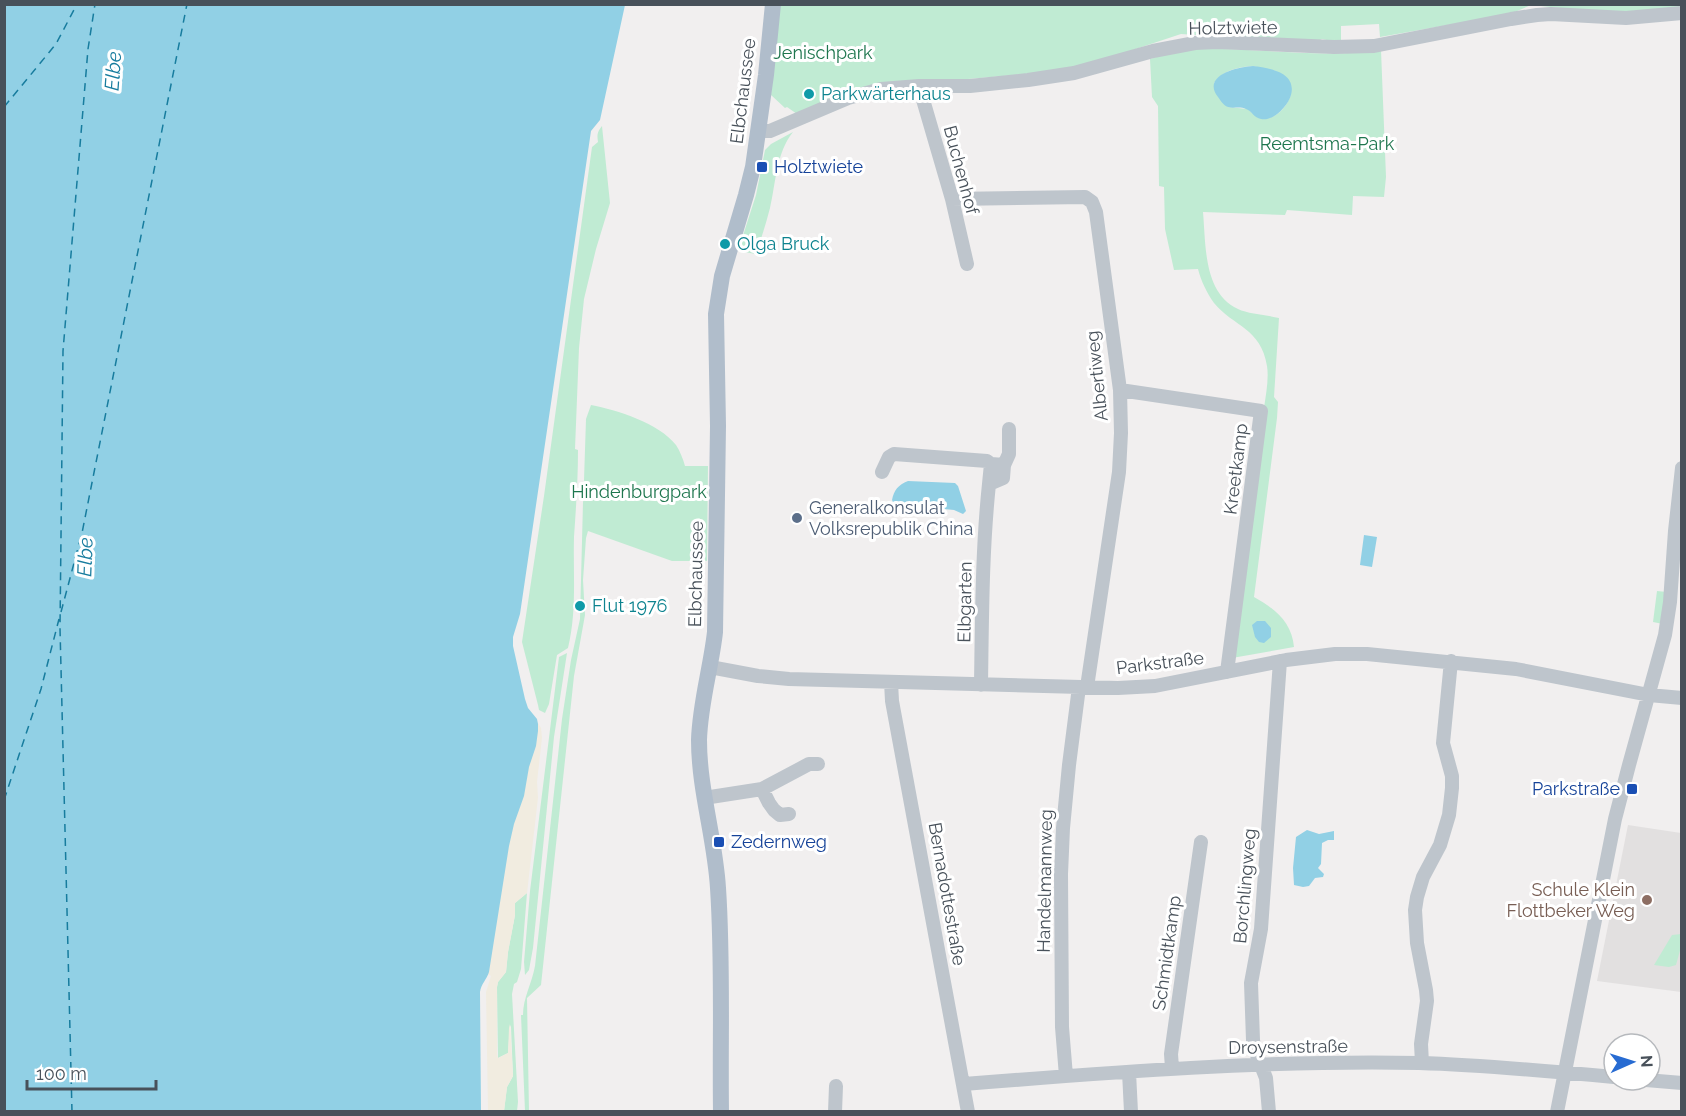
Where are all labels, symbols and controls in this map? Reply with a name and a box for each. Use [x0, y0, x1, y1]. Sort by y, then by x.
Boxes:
street label: Holztwiete [1188, 16, 1278, 39]
street label: Elbchaussee [726, 36, 759, 145]
park label: Jenischpark [773, 42, 873, 63]
water label: Elbe [100, 50, 126, 92]
place label: Parkwärterhaus [821, 83, 951, 104]
marker: Parkwärterhaus [802, 87, 816, 101]
street label: Buchenhof [940, 123, 984, 218]
park label: Reemtsma-Park [1260, 133, 1395, 154]
place label: Holztwiete [774, 156, 864, 177]
marker: Holztwiete [755, 160, 769, 174]
place label: Olga Bruck [737, 233, 830, 254]
marker: Olga Bruck [718, 237, 732, 251]
street label: Albertiweg [1081, 330, 1112, 422]
street label: Kreetkamp [1219, 422, 1252, 516]
park label: Hindenburgpark [571, 481, 707, 502]
place label: Generalkonsulat Volksrepublik China [809, 497, 973, 539]
marker: Generalkonsulat Volksrepublik China [790, 511, 804, 525]
street label: Elbchaussee [684, 520, 707, 627]
water label: Elbe [72, 537, 98, 577]
street label: Elbgarten [953, 561, 976, 643]
place label: Flut 1976 [592, 595, 668, 616]
marker: Flut 1976 [573, 599, 587, 613]
street label: Parkstraße [1115, 647, 1205, 678]
place label: Parkstraße [1532, 778, 1620, 799]
marker: Parkstraße [1625, 782, 1639, 796]
street label: Handelmannweg [1033, 809, 1056, 953]
street label: Bernadottestraße [925, 821, 970, 967]
street label: Borchlingweg [1229, 827, 1260, 944]
place label: Zedernweg [731, 831, 827, 852]
marker: Zedernweg [712, 835, 726, 849]
place label: Schule Klein Flottbeker Weg [1506, 879, 1635, 921]
marker: Schule Klein Flottbeker Weg [1640, 893, 1654, 907]
street label: Schmidtkamp [1148, 894, 1185, 1012]
north arrow [1602, 1032, 1662, 1092]
street label: Droysenstraße [1228, 1035, 1349, 1058]
scale bar [27, 1053, 156, 1091]
text: N [1637, 1055, 1656, 1068]
text: 100 m [36, 1063, 87, 1084]

